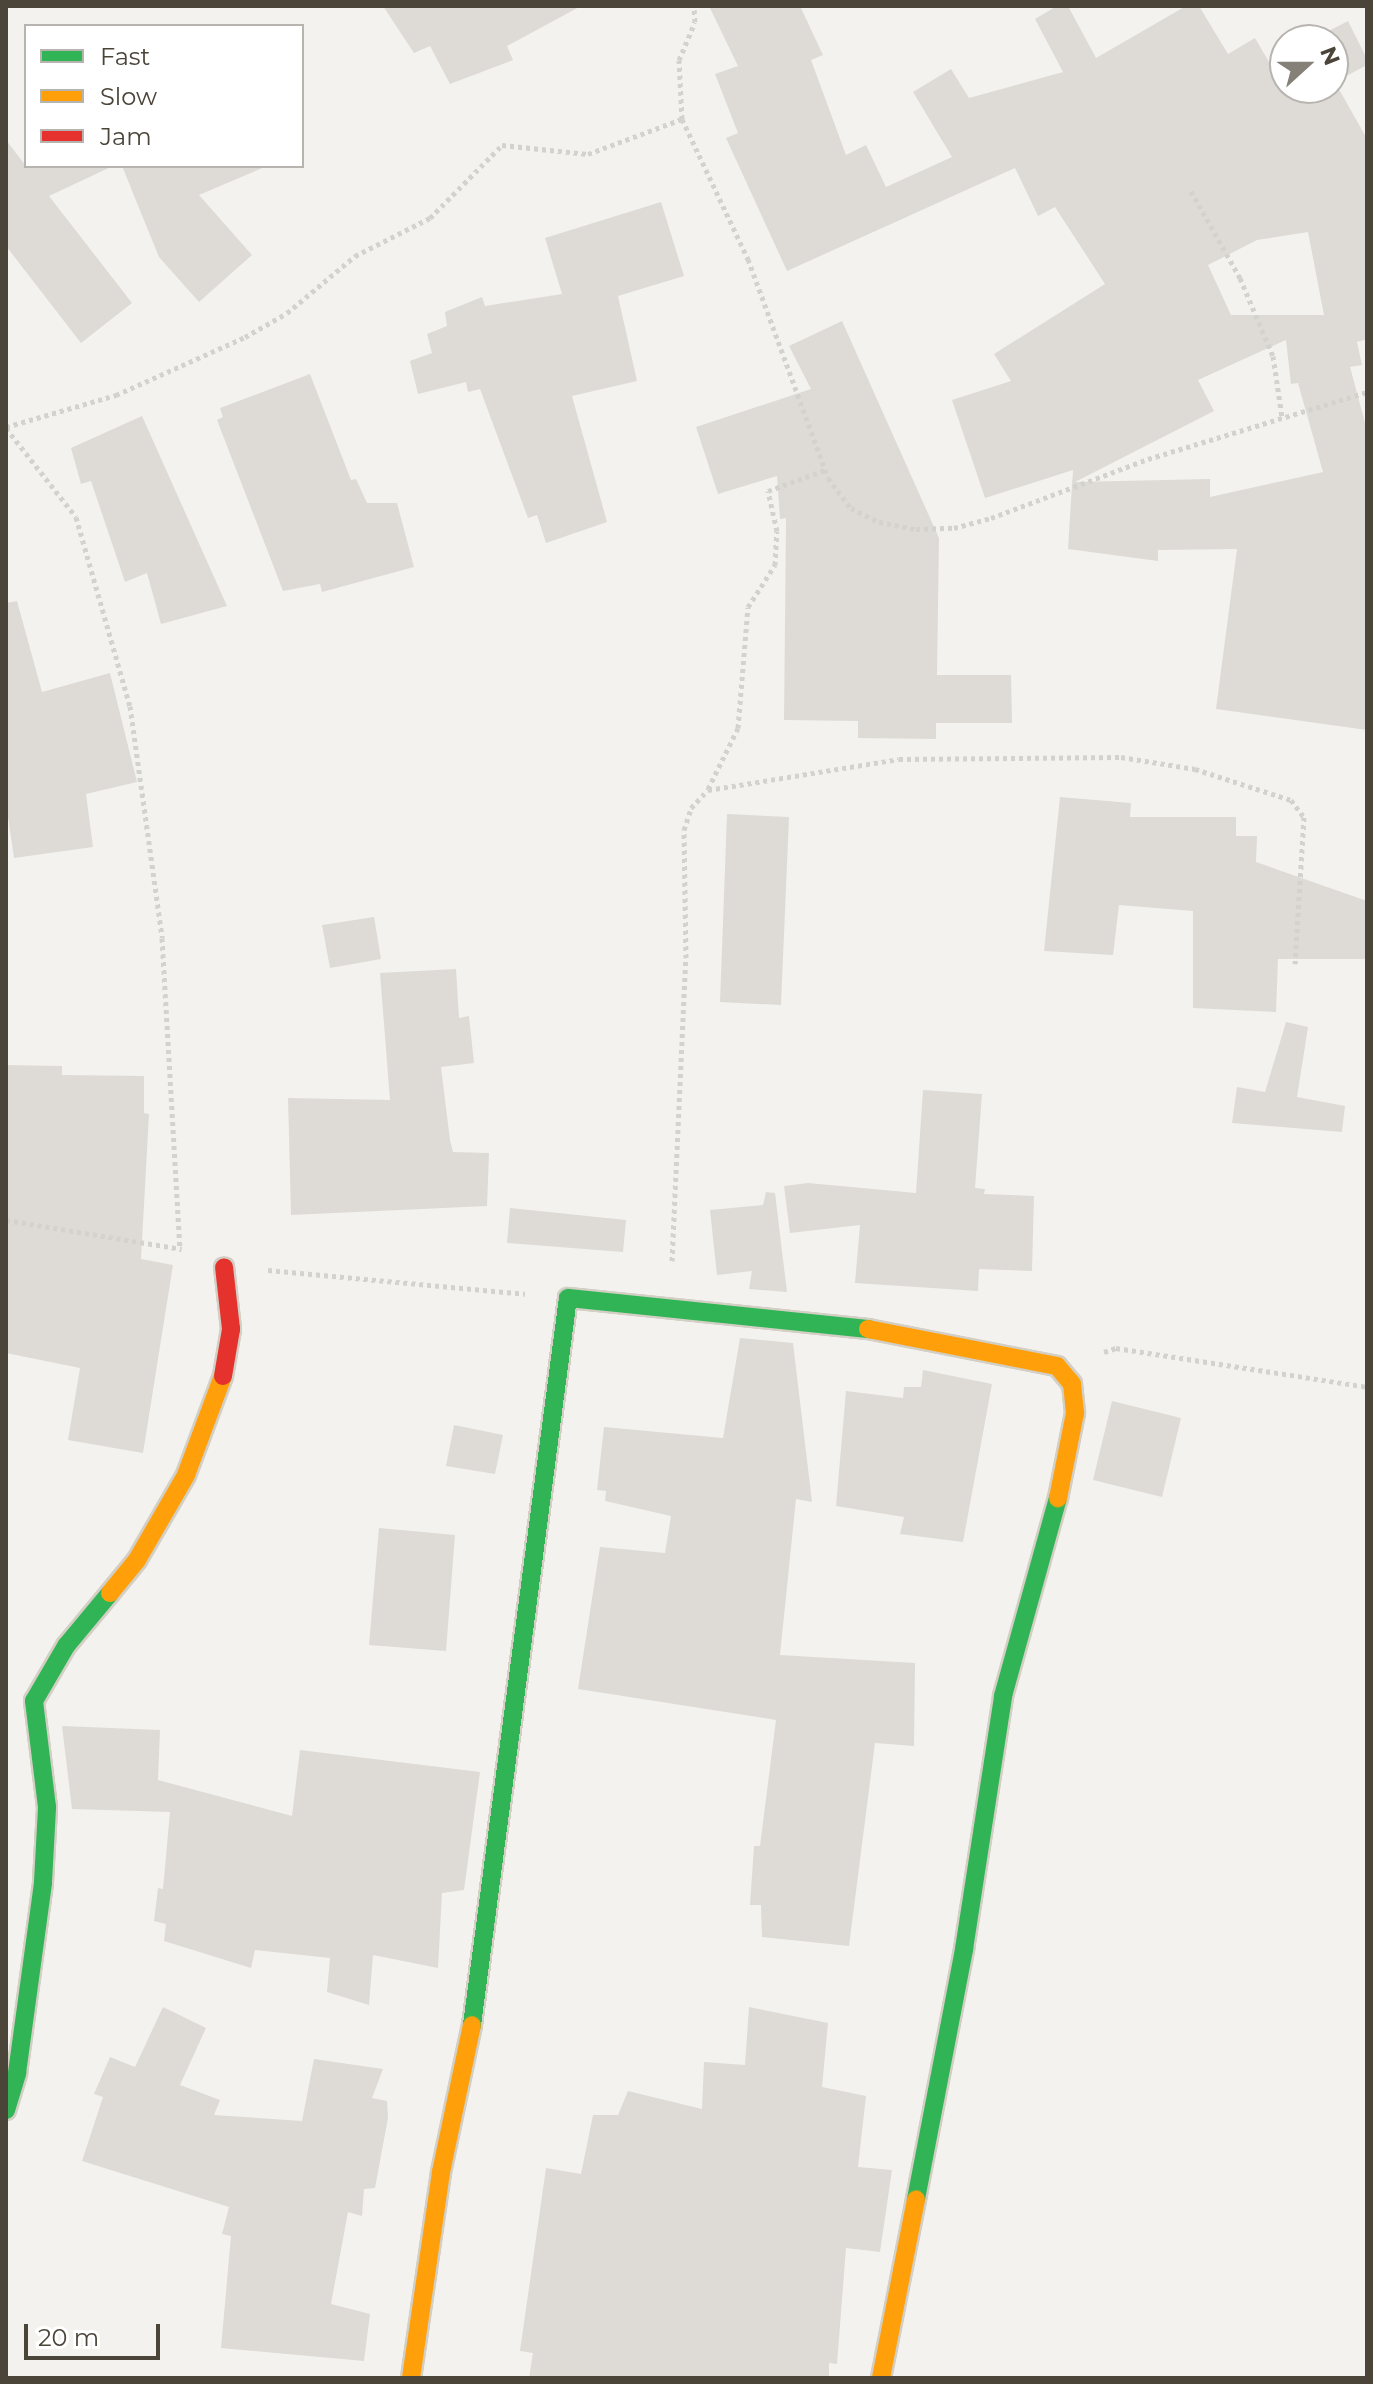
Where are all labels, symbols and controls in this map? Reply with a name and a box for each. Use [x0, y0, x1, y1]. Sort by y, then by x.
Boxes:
legend [24, 24, 304, 168]
north arrow [1269, 24, 1349, 104]
text: Fast [100, 42, 150, 71]
text: N [1314, 43, 1346, 69]
text: Slow [100, 82, 157, 111]
text: Jam [100, 122, 152, 151]
scale bar [28, 2308, 164, 2358]
text: 20 m [38, 2323, 99, 2352]

